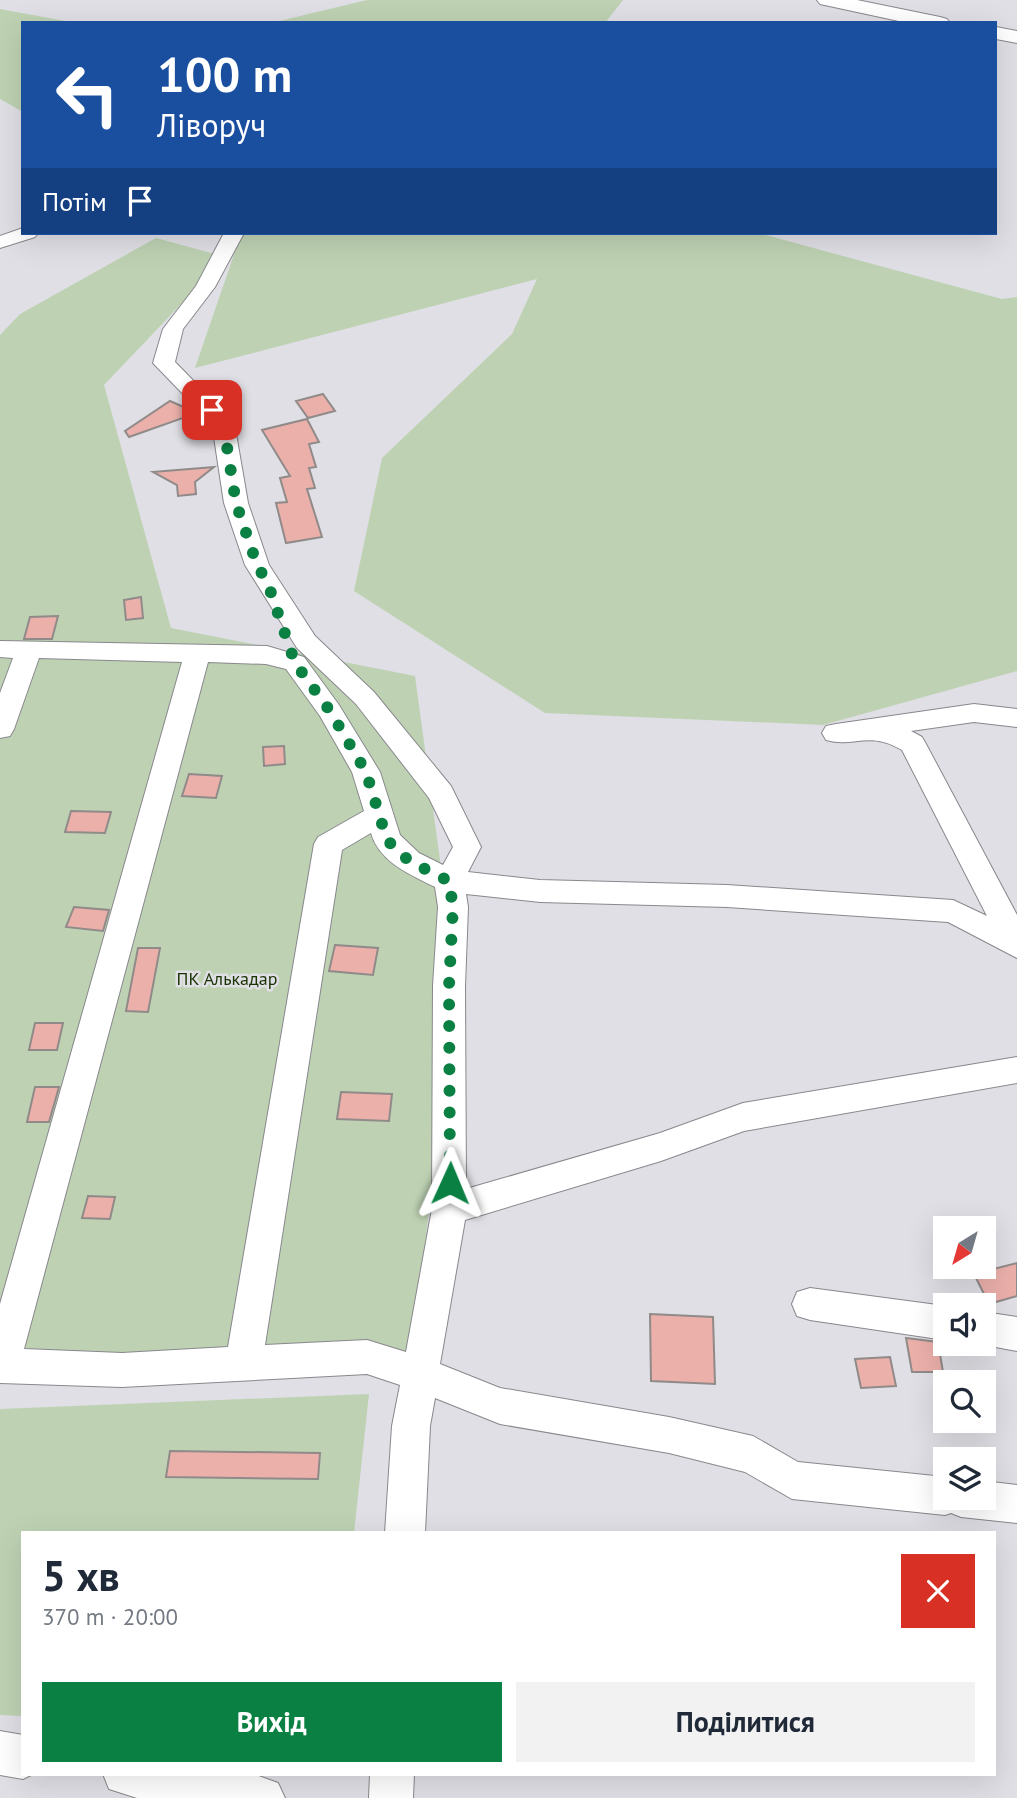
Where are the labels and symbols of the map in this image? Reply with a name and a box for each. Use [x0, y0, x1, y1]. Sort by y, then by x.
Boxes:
pin [182, 380, 242, 440]
park label: ПК Алькадар [177, 967, 277, 990]
position arrow [413, 1146, 487, 1220]
north arrow [933, 1216, 996, 1279]

